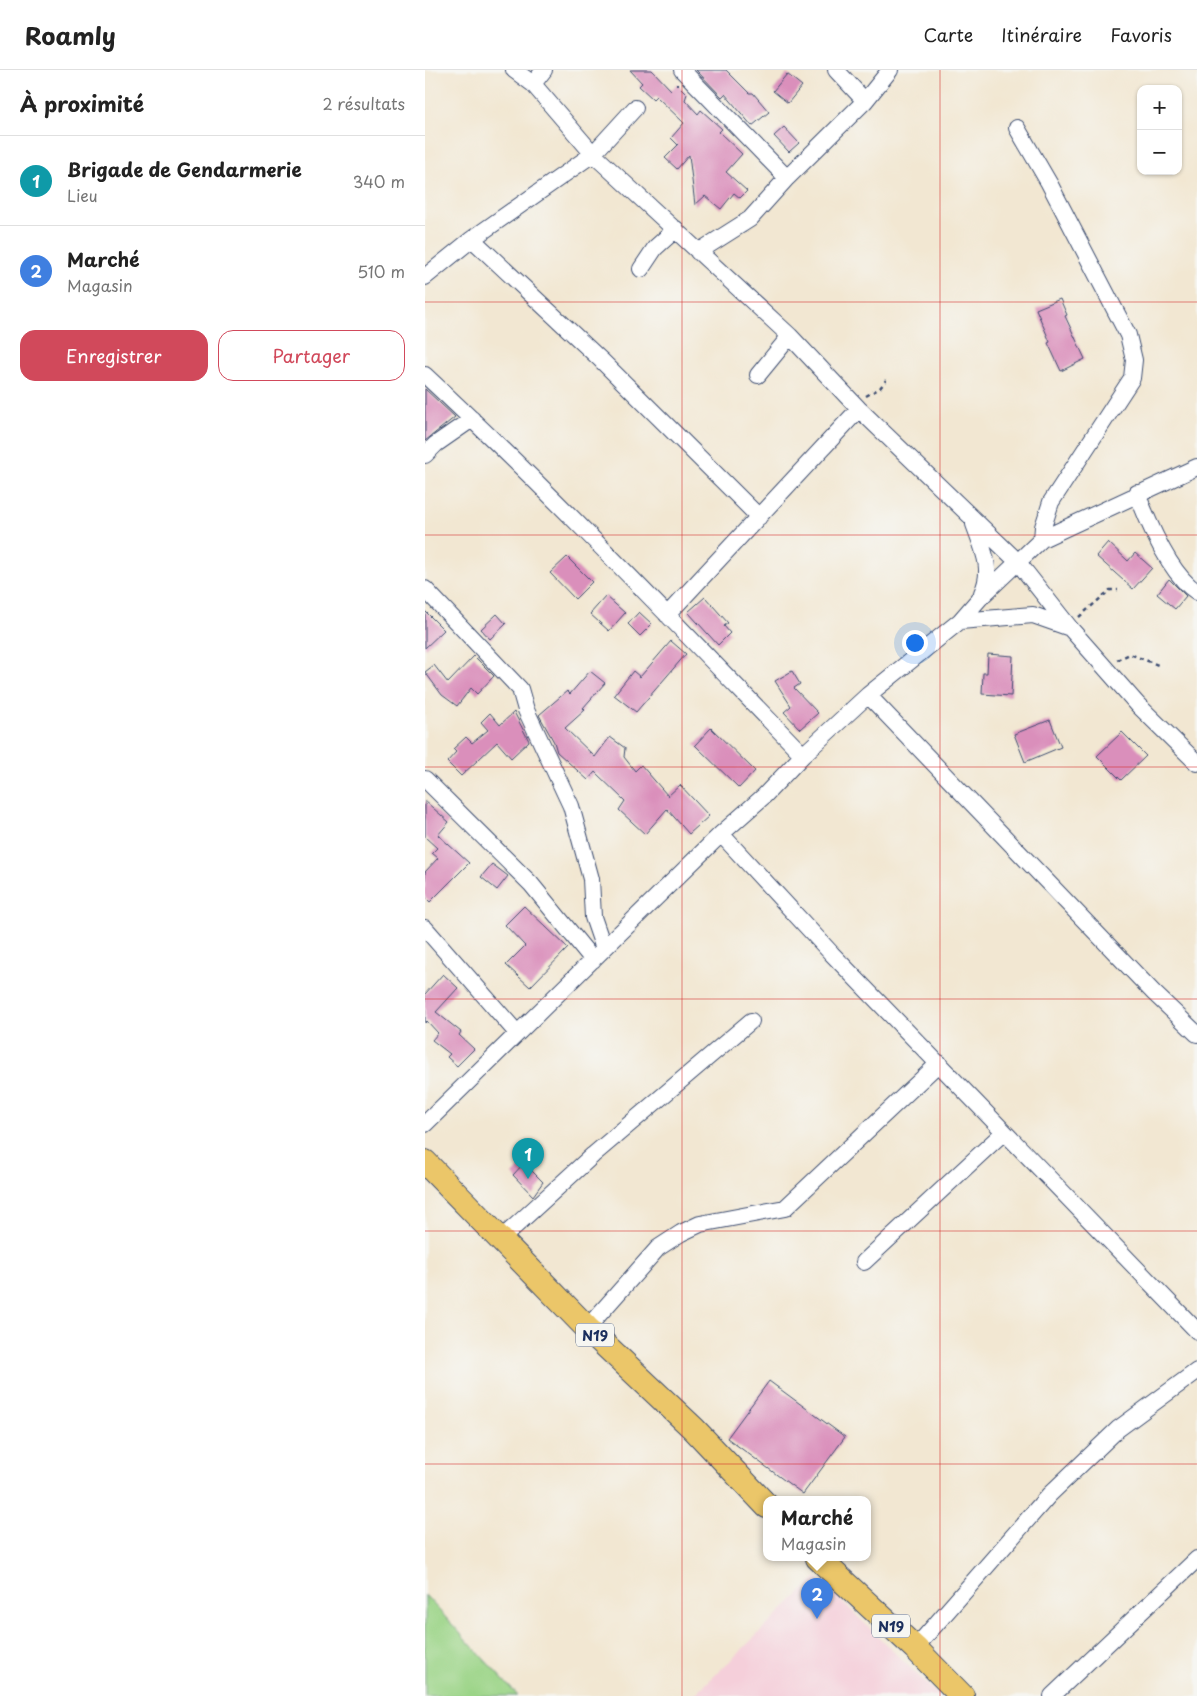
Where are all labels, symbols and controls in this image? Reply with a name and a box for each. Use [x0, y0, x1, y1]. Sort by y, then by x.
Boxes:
text: Roamly [25, 17, 116, 53]
text: Carte [923, 21, 973, 48]
text: Itinéraire [1001, 21, 1082, 48]
text: Favoris [1110, 21, 1172, 48]
map controls [1137, 85, 1182, 175]
button: + [1137, 85, 1182, 130]
text: À proximité [20, 87, 144, 119]
text: 2 résultats [322, 91, 405, 115]
button: − [1137, 130, 1182, 175]
text: Brigade de Gendarmerie [67, 155, 302, 183]
text: 1 [32, 169, 40, 193]
text: 340 m [353, 169, 405, 193]
text: Lieu [67, 183, 98, 207]
text: Marché [67, 245, 140, 273]
text: 2 [30, 259, 42, 283]
text: 510 m [357, 259, 405, 283]
text: Magasin [67, 273, 133, 297]
button: Enregistrer [20, 330, 208, 381]
button: Partager [218, 330, 405, 381]
your location [902, 630, 928, 656]
pin: 1 [512, 1138, 544, 1179]
road number: N19 [576, 1324, 614, 1346]
popup [763, 1496, 871, 1561]
text: Marché [781, 1503, 853, 1531]
text: Magasin [781, 1531, 846, 1555]
pin: 2 [801, 1578, 833, 1619]
road number: N19 [872, 1614, 910, 1638]

